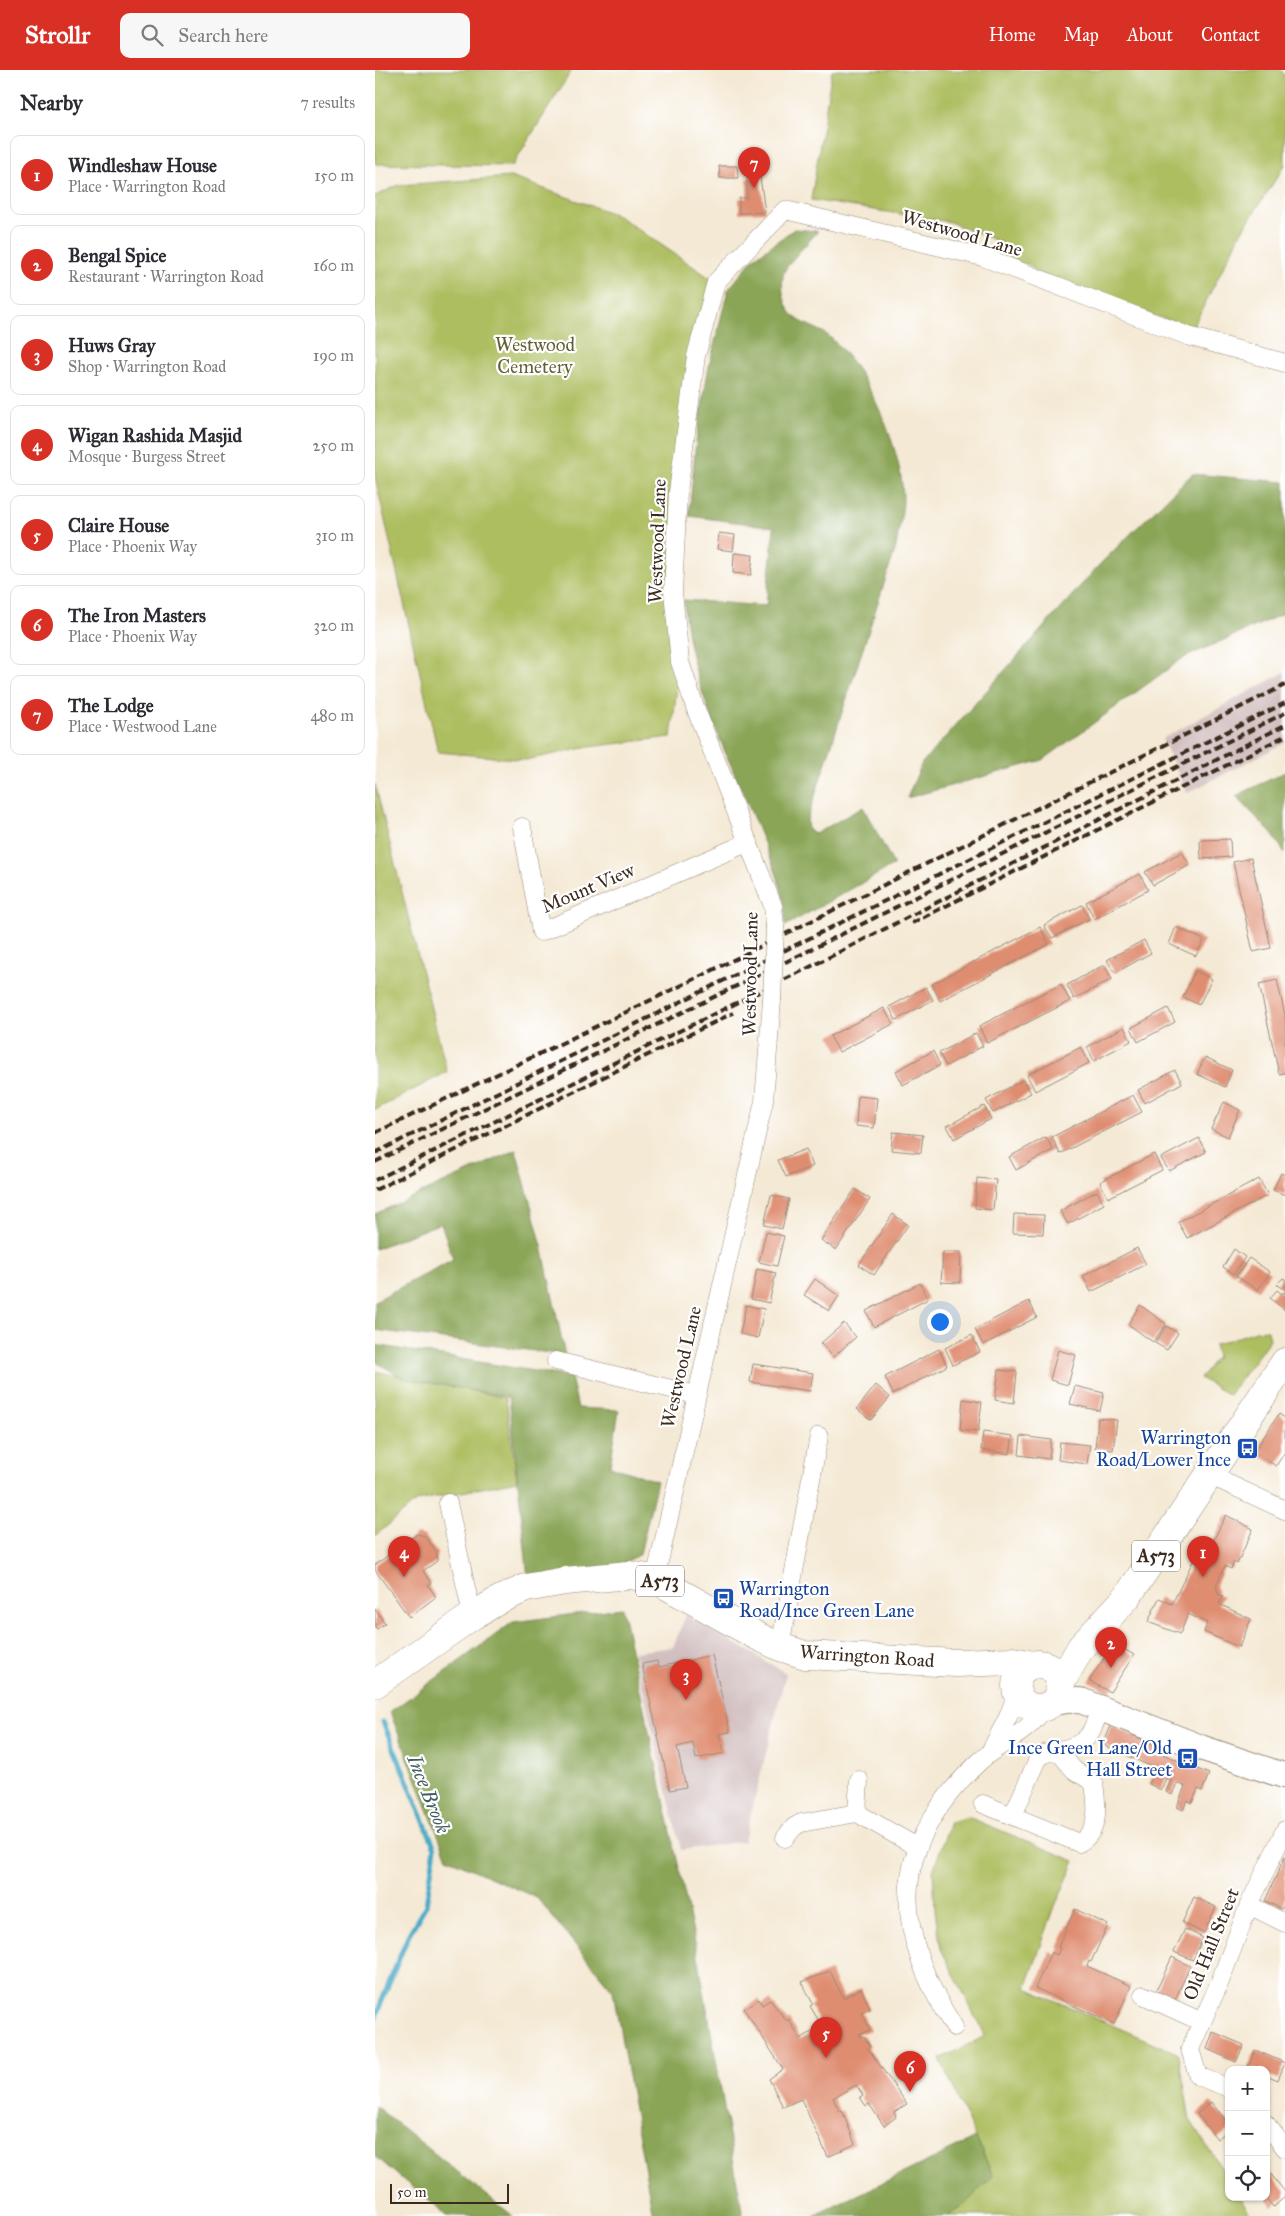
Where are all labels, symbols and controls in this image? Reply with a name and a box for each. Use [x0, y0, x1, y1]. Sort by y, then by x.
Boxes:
search box [120, 13, 470, 58]
text: Strollr [25, 20, 90, 50]
icon: search [138, 21, 166, 49]
text: Search here [178, 24, 268, 47]
text: Home [989, 24, 1036, 46]
text: Map [1064, 24, 1099, 46]
text: About [1127, 24, 1173, 46]
text: Contact [1201, 24, 1260, 46]
text: Nearby [20, 90, 83, 116]
text: 7 results [300, 93, 355, 112]
pin: 7 [738, 147, 770, 188]
text: Windleshaw House [68, 154, 217, 177]
text: 1 [34, 166, 40, 185]
text: 150 m [314, 166, 354, 185]
text: Place · Warrington Road [68, 177, 226, 196]
street label: Westwood Lane [899, 205, 1025, 261]
text: Bengal Spice [68, 244, 166, 267]
text: 2 [33, 256, 41, 275]
text: 160 m [313, 256, 354, 275]
text: Restaurant · Warrington Road [68, 267, 264, 286]
park label: Westwood Cemetery [495, 333, 576, 378]
text: Huws Gray [68, 334, 155, 357]
text: 3 [34, 346, 40, 365]
text: 190 m [313, 346, 354, 365]
text: Shop · Warrington Road [68, 357, 226, 376]
text: Wigan Rashida Masjid [68, 424, 242, 447]
text: 4 [33, 436, 41, 455]
text: 250 m [313, 436, 354, 455]
text: Mosque · Burgess Street [68, 447, 226, 466]
street label: Westwood Lane [643, 478, 671, 604]
text: Claire House [68, 514, 169, 537]
text: 5 [33, 526, 41, 545]
text: 310 m [315, 526, 354, 545]
text: Place · Phoenix Way [68, 537, 197, 556]
text: The Iron Masters [68, 604, 206, 627]
text: 6 [33, 616, 41, 635]
text: 320 m [314, 616, 354, 635]
text: Place · Phoenix Way [68, 627, 197, 646]
text: The Lodge [68, 694, 154, 717]
text: 7 [33, 706, 41, 725]
text: 480 m [310, 706, 354, 725]
text: Place · Westwood Lane [68, 717, 217, 736]
street label: Mount View [538, 858, 639, 918]
street label: Westwood Lane [737, 911, 763, 1036]
street label: Westwood Lane [656, 1304, 706, 1430]
your location [927, 1309, 953, 1335]
place label: Warrington Road/Lower Ince [1096, 1426, 1231, 1471]
bus stop icon: Warrington Road/Lower Ince [1235, 1436, 1259, 1460]
pin: 4 [388, 1536, 420, 1577]
pin: 1 [1187, 1536, 1219, 1577]
road number: A573 [1132, 1540, 1180, 1572]
road number: A573 [636, 1565, 684, 1596]
place label: Warrington Road/Ince Green Lane [739, 1577, 914, 1622]
bus stop icon: Warrington Road/Ince Green Lane [711, 1587, 735, 1611]
pin: 2 [1095, 1627, 1127, 1668]
street label: Warrington Road [799, 1640, 936, 1673]
pin: 3 [670, 1659, 702, 1700]
place label: Ince Green Lane/Old Hall Street [1008, 1736, 1172, 1781]
bus stop icon: Ince Green Lane/Old Hall Street [1176, 1746, 1200, 1770]
water label: Ince Brook [402, 1750, 456, 1837]
street label: Old Hall Street [1178, 1884, 1244, 2004]
pin: 5 [810, 2017, 842, 2058]
pin: 6 [894, 2051, 926, 2092]
map controls [1225, 2066, 1270, 2201]
button: + [1225, 2066, 1270, 2111]
button: − [1225, 2111, 1270, 2156]
button: locate [1225, 2156, 1270, 2201]
scale bar [390, 2181, 509, 2204]
text: 50 m [397, 2184, 426, 2201]

